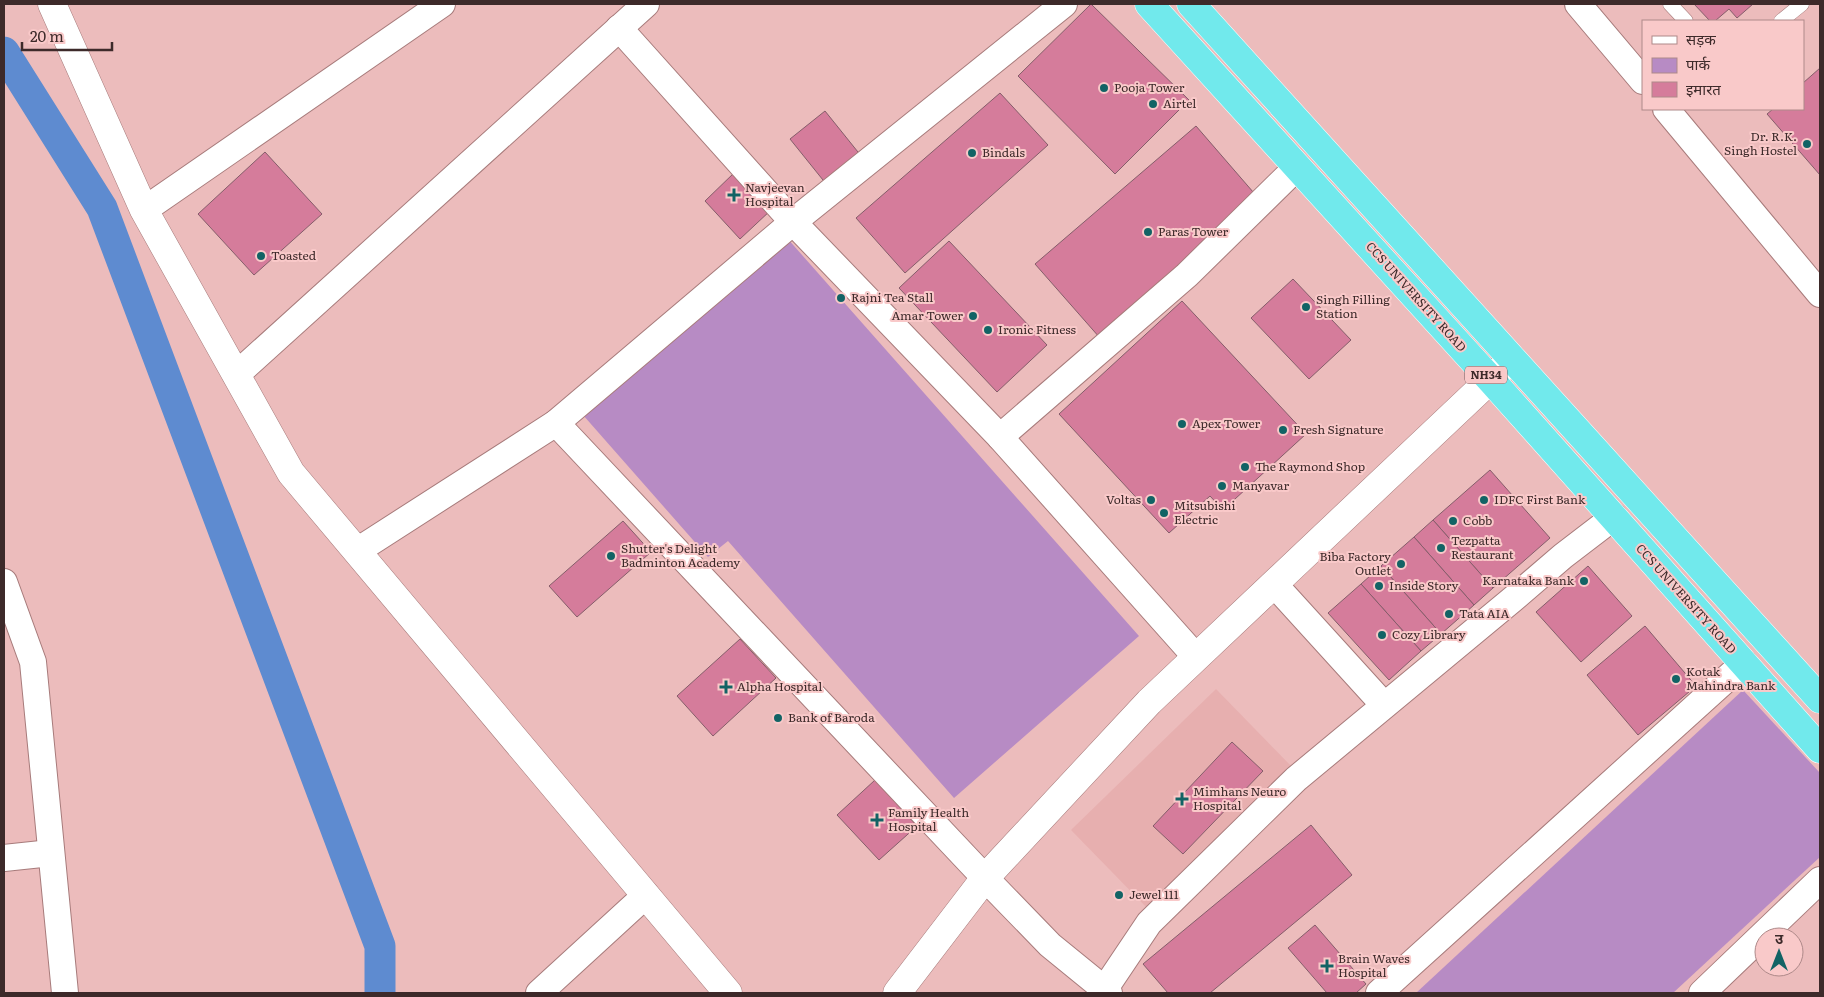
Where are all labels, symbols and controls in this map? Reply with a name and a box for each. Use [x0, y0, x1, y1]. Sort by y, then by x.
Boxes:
scale bar [22, 20, 112, 52]
legend [1642, 20, 1804, 110]
text: 20 m [30, 24, 64, 47]
text: सड़क [1686, 27, 1716, 50]
text: पार्क [1686, 52, 1710, 75]
text: इमारत [1686, 77, 1721, 100]
place label: Pooja Tower [1114, 78, 1185, 96]
marker: Pooja Tower [1098, 82, 1110, 94]
place label: Airtel [1163, 94, 1196, 112]
marker: Airtel [1147, 98, 1159, 110]
place label: Dr. R.K. Singh Hostel [1724, 127, 1797, 159]
marker: Dr. R.K. Singh Hostel [1801, 138, 1813, 150]
place label: Bindals [982, 143, 1026, 161]
marker: Bindals [966, 147, 978, 159]
place label: Navjeevan Hospital [745, 178, 805, 210]
marker: Navjeevan Hospital [727, 188, 741, 202]
place label: Paras Tower [1158, 222, 1229, 240]
marker: Paras Tower [1142, 226, 1154, 238]
street label: CCS UNIVERSITY ROAD [1362, 237, 1471, 355]
place label: Toasted [271, 246, 317, 264]
marker: Toasted [255, 250, 267, 262]
place label: Rajni Tea Stall [851, 288, 933, 306]
place label: Singh Filling Station [1316, 290, 1390, 322]
marker: Rajni Tea Stall [835, 292, 847, 304]
marker: Singh Filling Station [1300, 301, 1312, 313]
place label: Amar Tower [892, 306, 963, 324]
marker: Amar Tower [967, 310, 979, 322]
place label: Ironic Fitness [998, 320, 1077, 338]
marker: Ironic Fitness [982, 324, 994, 336]
road number: NH34 [1465, 366, 1507, 384]
place label: Apex Tower [1192, 414, 1261, 432]
marker: Apex Tower [1176, 418, 1188, 430]
place label: Fresh Signature [1293, 420, 1384, 438]
marker: Fresh Signature [1277, 424, 1289, 436]
place label: The Raymond Shop [1255, 457, 1365, 475]
marker: The Raymond Shop [1239, 461, 1251, 473]
place label: Manyavar [1232, 476, 1289, 494]
marker: Manyavar [1216, 480, 1228, 492]
place label: Voltas [1106, 490, 1142, 508]
place label: IDFC First Bank [1494, 490, 1586, 508]
marker: Voltas [1145, 494, 1157, 506]
marker: IDFC First Bank [1478, 494, 1490, 506]
place label: Mitsubishi Electric [1174, 496, 1236, 528]
marker: Mitsubishi Electric [1158, 507, 1170, 519]
place label: Cobb [1463, 511, 1492, 529]
marker: Cobb [1447, 515, 1459, 527]
place label: Tezpatta Restaurant [1451, 531, 1514, 563]
place label: Shutter's Delight Badminton Academy [621, 539, 740, 571]
street label: CCS UNIVERSITY ROAD [1632, 539, 1741, 657]
marker: Tezpatta Restaurant [1435, 542, 1447, 554]
place label: Biba Factory Outlet [1320, 547, 1391, 579]
marker: Shutter's Delight Badminton Academy [605, 550, 617, 562]
marker: Biba Factory Outlet [1395, 558, 1407, 570]
place label: Karnataka Bank [1482, 571, 1575, 589]
marker: Karnataka Bank [1578, 575, 1590, 587]
place label: Inside Story [1389, 576, 1458, 594]
marker: Inside Story [1373, 580, 1385, 592]
place label: Tata AIA [1459, 604, 1509, 622]
marker: Tata AIA [1443, 608, 1455, 620]
place label: Cozy Library [1392, 625, 1466, 643]
marker: Cozy Library [1376, 629, 1388, 641]
place label: Kotak Mahindra Bank [1686, 662, 1776, 694]
marker: Kotak Mahindra Bank [1670, 673, 1682, 685]
place label: Alpha Hospital [737, 677, 822, 695]
marker: Alpha Hospital [719, 680, 733, 694]
place label: Bank of Baroda [788, 708, 875, 726]
marker: Bank of Baroda [772, 712, 784, 724]
place label: Mimhans Neuro Hospital [1193, 782, 1286, 814]
marker: Mimhans Neuro Hospital [1175, 792, 1189, 806]
place label: Family Health Hospital [888, 803, 969, 835]
marker: Family Health Hospital [870, 813, 884, 827]
place label: Jewel 111 [1129, 885, 1179, 903]
marker: Jewel 111 [1113, 889, 1125, 901]
north arrow [1754, 927, 1804, 977]
text: उ [1775, 928, 1784, 948]
place label: Brain Waves Hospital [1338, 949, 1410, 981]
marker: Brain Waves Hospital [1320, 959, 1334, 973]

